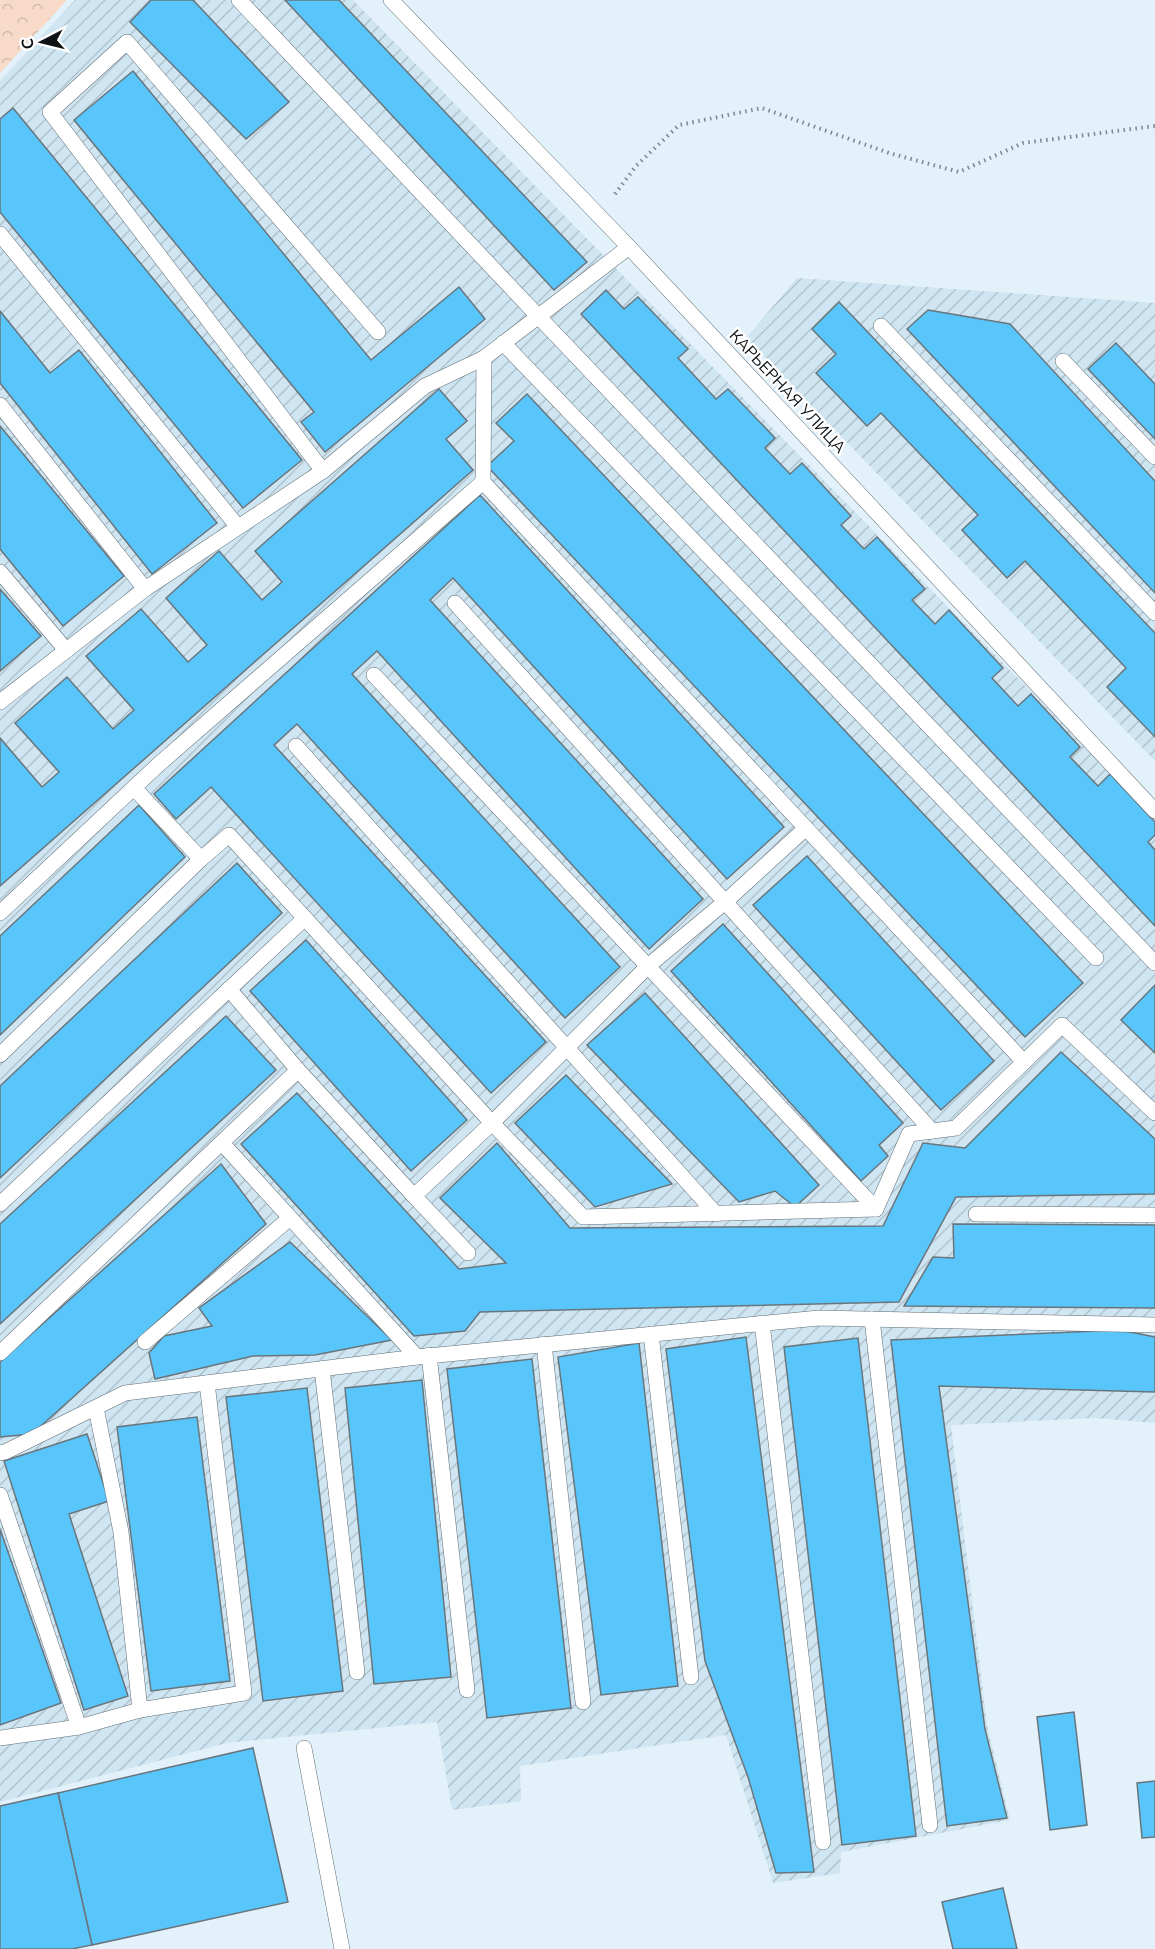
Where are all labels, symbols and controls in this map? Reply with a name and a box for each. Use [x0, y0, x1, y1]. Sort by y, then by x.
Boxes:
north arrow [12, 12, 72, 72]
text: С [17, 37, 38, 50]
street label: КАРЬЕРНАЯ УЛИЦА [726, 325, 851, 457]

